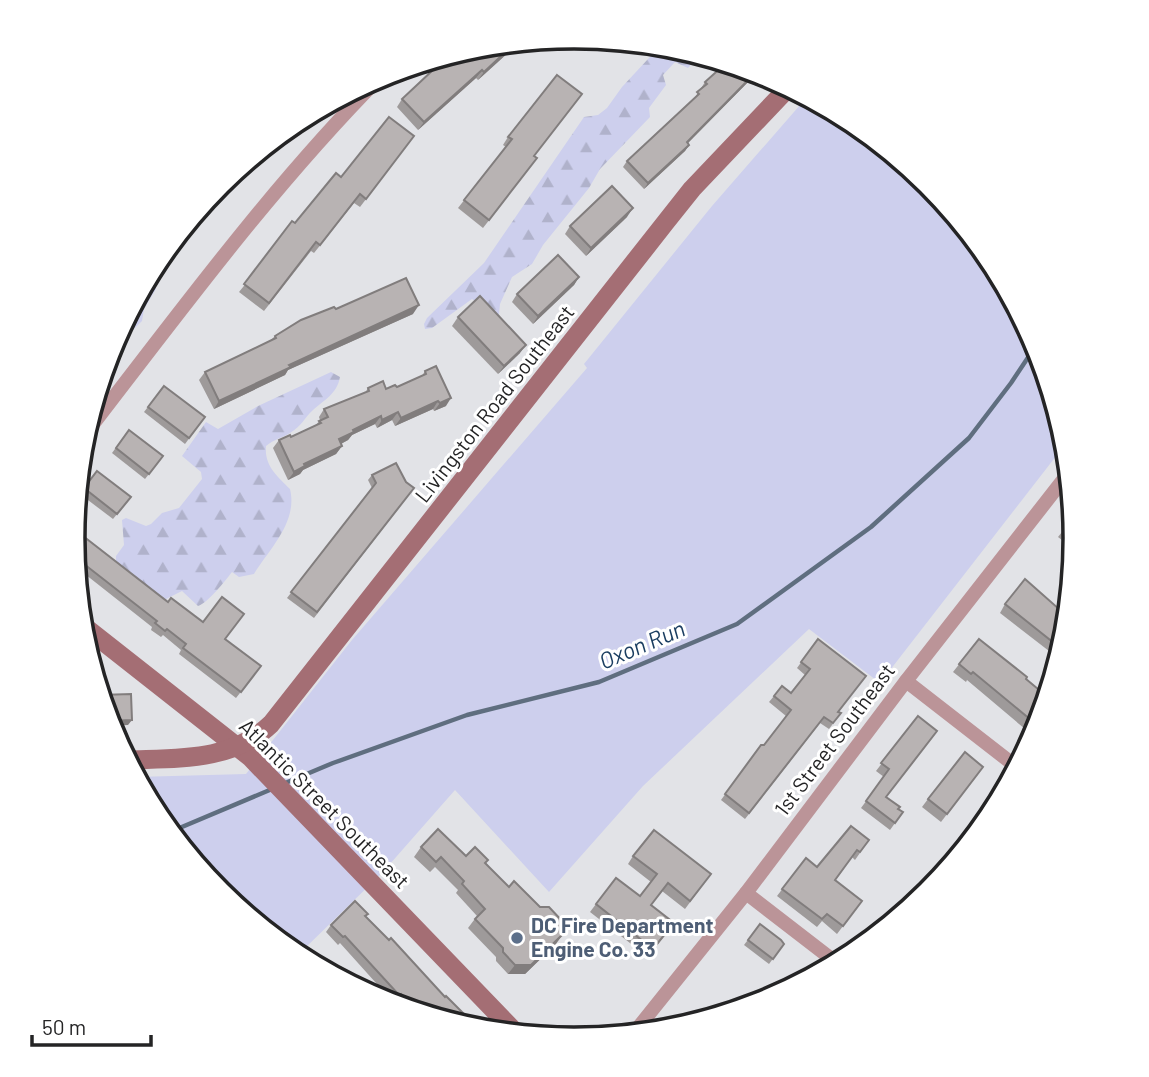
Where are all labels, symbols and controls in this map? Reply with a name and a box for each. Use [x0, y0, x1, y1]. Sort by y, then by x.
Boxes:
street label: Livingston Road Southeast [409, 299, 579, 507]
water label: Oxon Run [595, 614, 689, 675]
street label: 1st Street Southeast [768, 658, 899, 820]
street label: Atlantic Street Southeast [235, 713, 415, 893]
place label: DC Fire Department Engine Co. 33 [531, 912, 714, 961]
marker: DC Fire Department Engine Co. 33 [509, 930, 525, 946]
scale bar [32, 1004, 150, 1048]
text: 50 m [42, 1014, 86, 1039]

